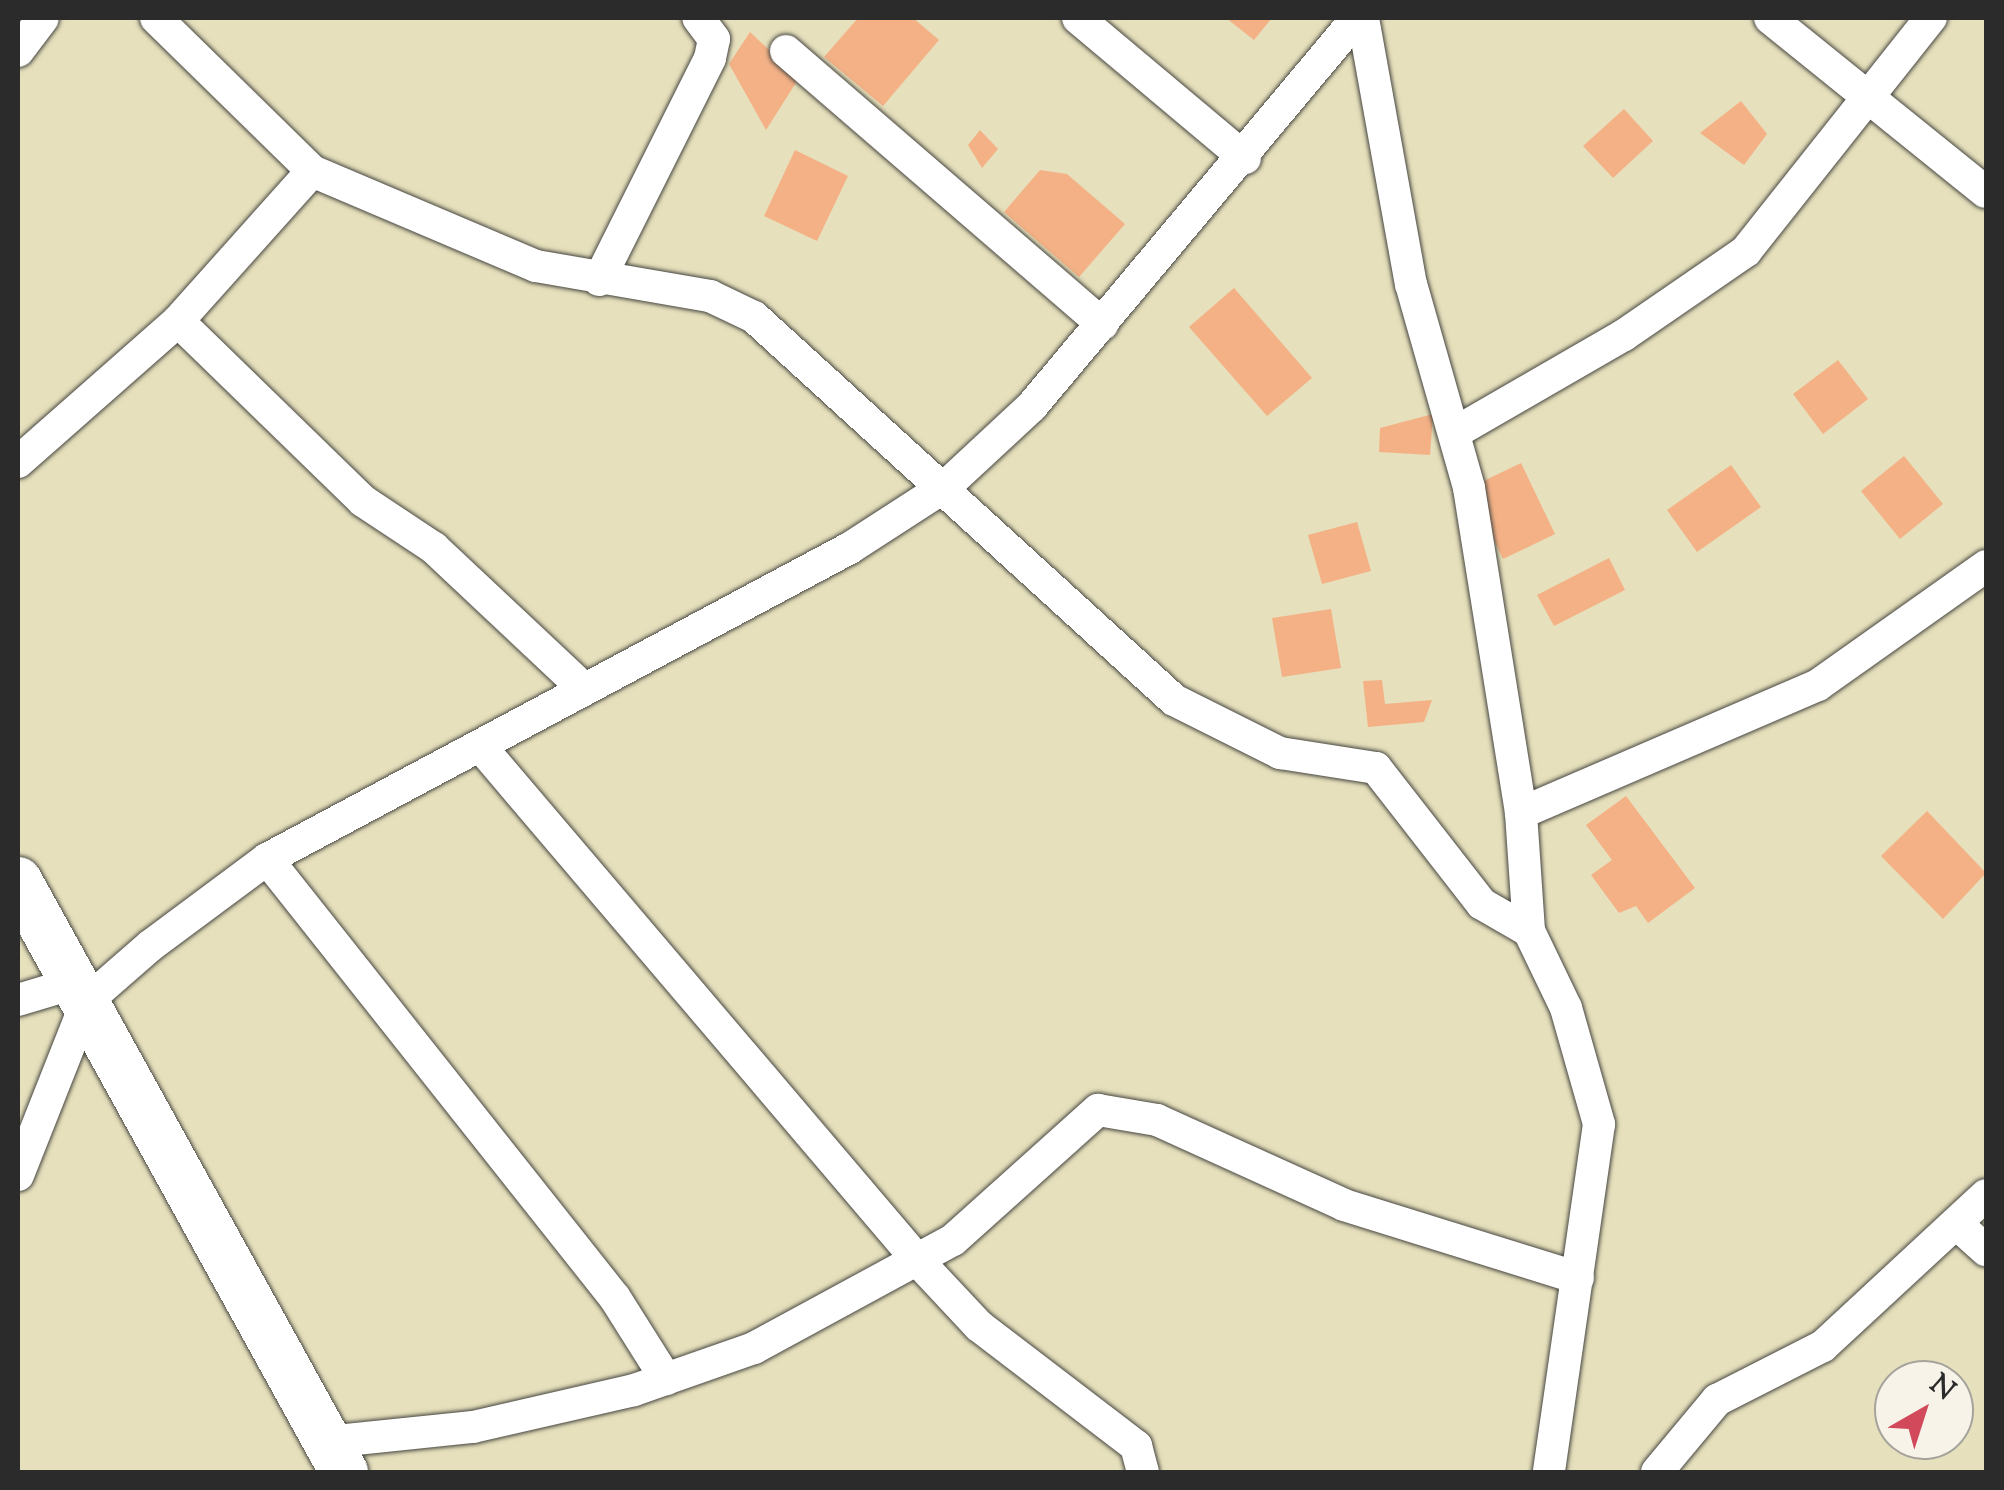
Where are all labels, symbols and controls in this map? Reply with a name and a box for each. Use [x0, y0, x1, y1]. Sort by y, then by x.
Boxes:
north arrow [1874, 1360, 1974, 1460]
text: N [1920, 1366, 1963, 1411]

